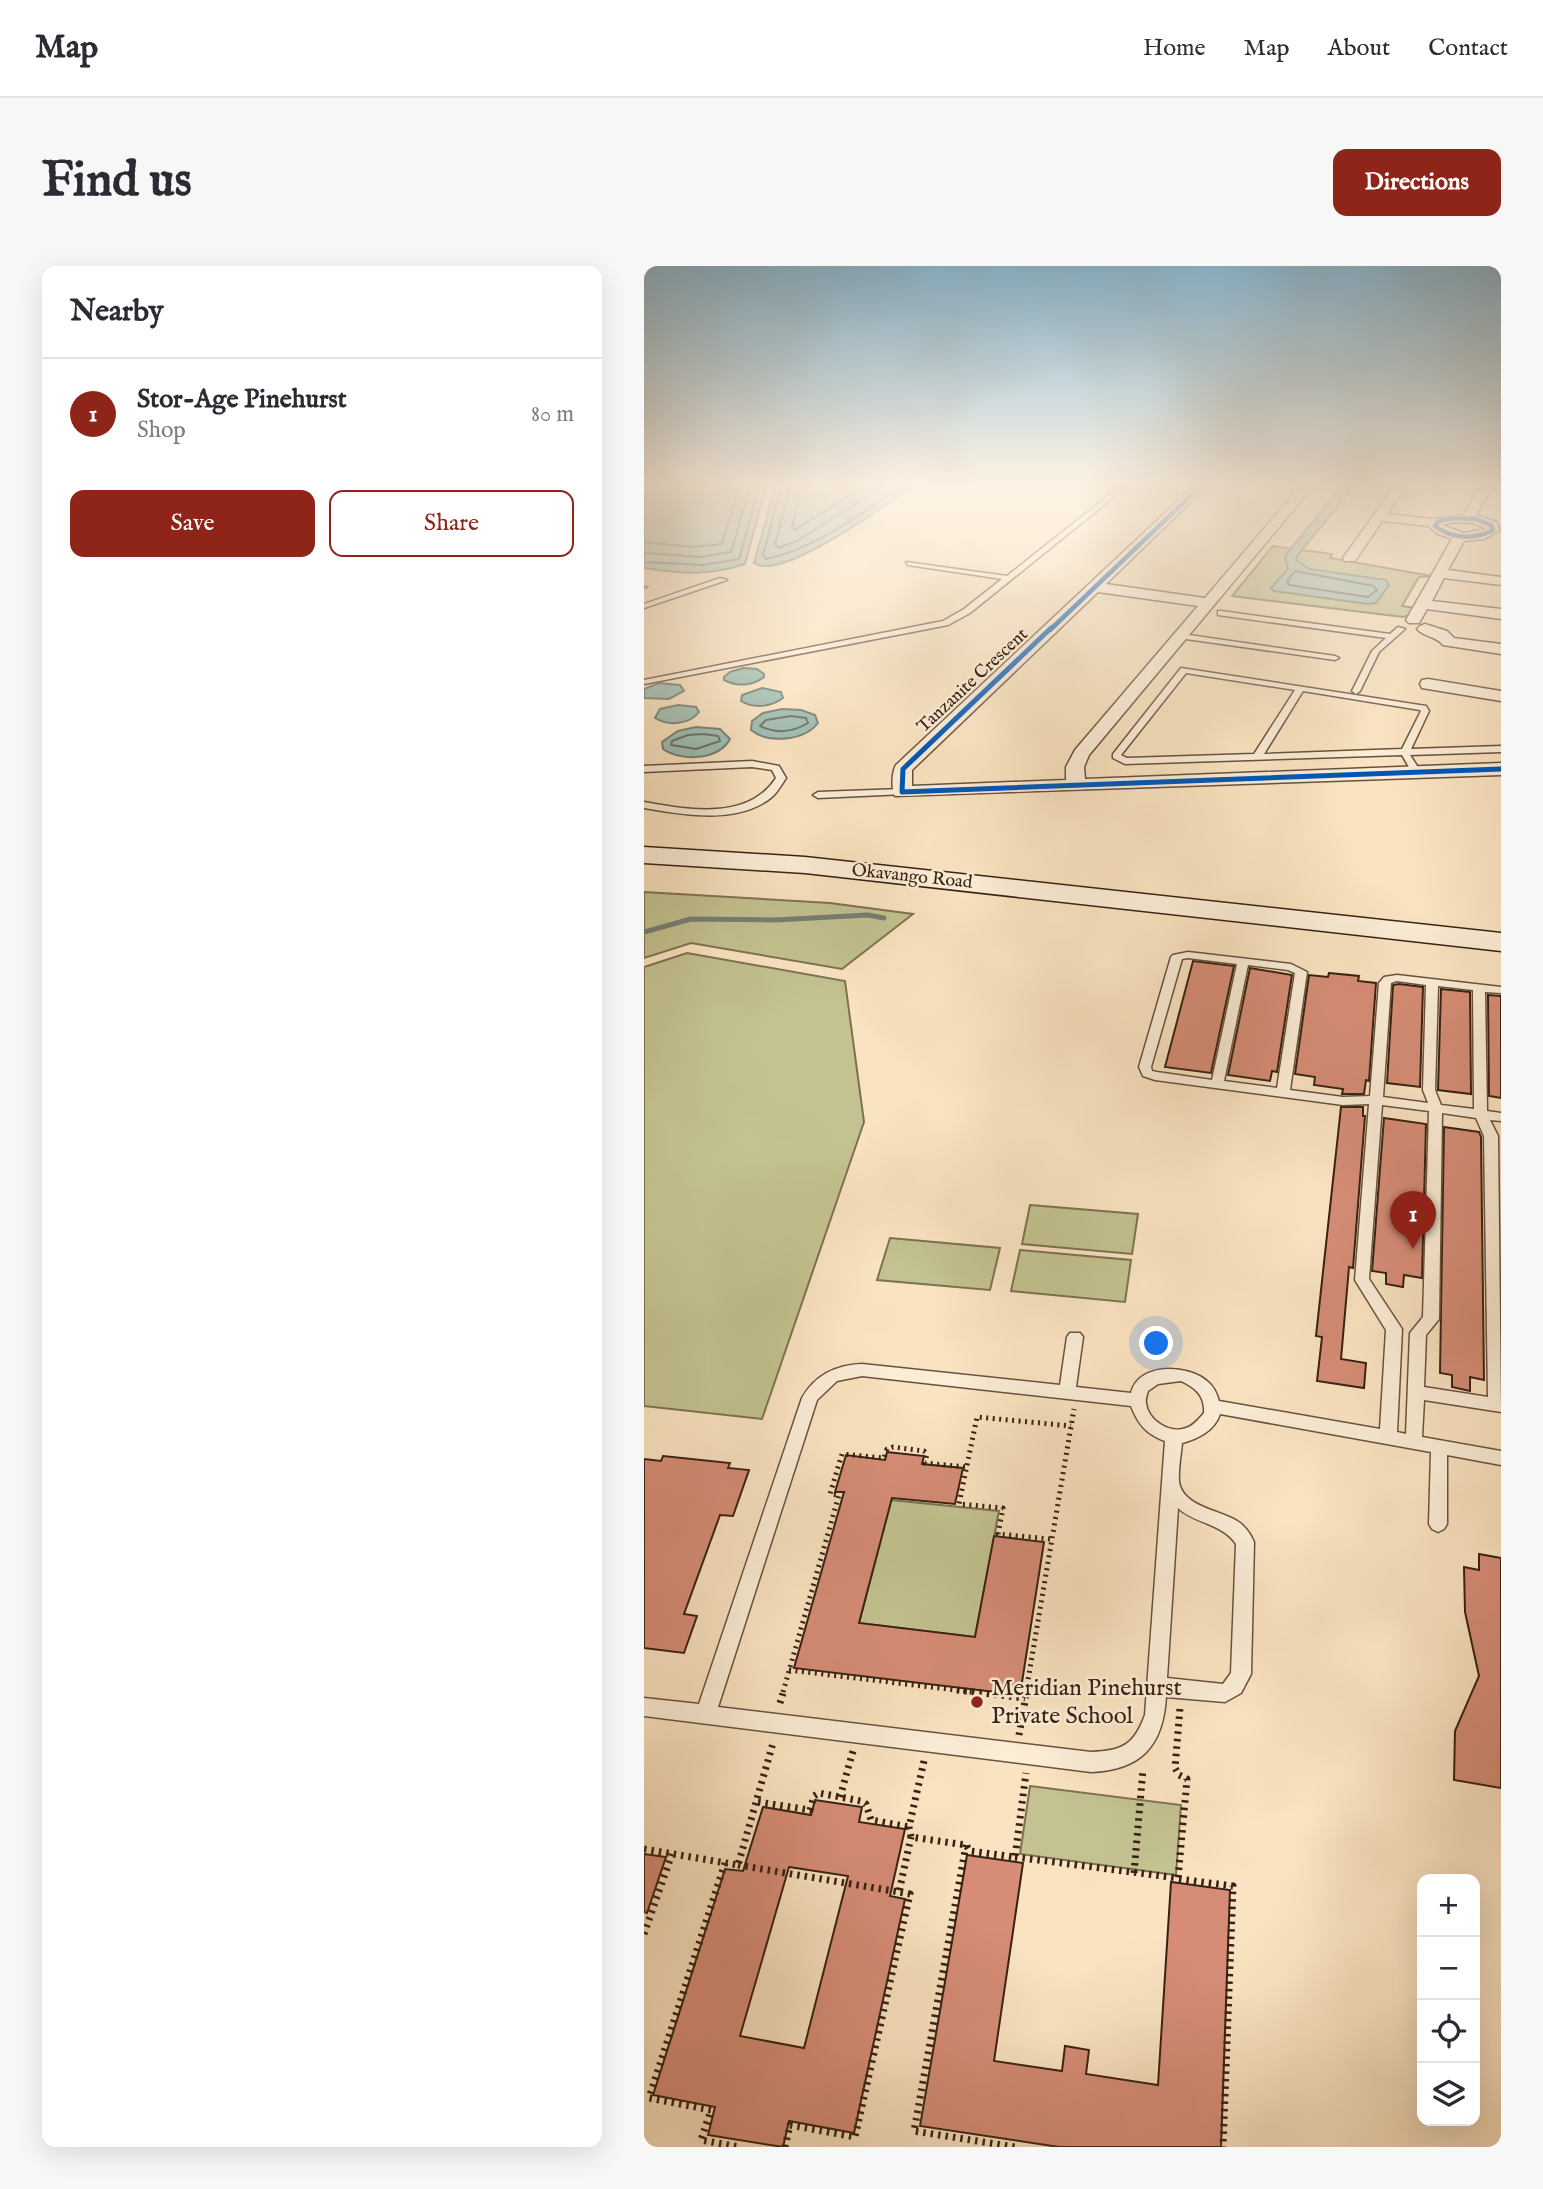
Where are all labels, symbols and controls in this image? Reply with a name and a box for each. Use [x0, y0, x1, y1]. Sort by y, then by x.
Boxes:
text: Map [35, 27, 98, 69]
text: Home [1143, 33, 1206, 64]
text: Map [1244, 33, 1290, 64]
text: About [1328, 33, 1390, 64]
text: Contact [1428, 33, 1508, 64]
button: Directions [1333, 149, 1501, 216]
text: Find us [42, 151, 192, 213]
text: Nearby [70, 293, 163, 331]
text: Stor-Age Pinehurst [137, 383, 347, 416]
text: 1 [89, 400, 97, 429]
text: 80 m [531, 400, 574, 429]
text: Shop [137, 416, 186, 445]
button: Save [70, 490, 315, 557]
button: Share [329, 490, 574, 557]
street label: Tanzanite Crescent [913, 624, 1033, 738]
street label: Okavango Road [850, 859, 974, 895]
pin: 1 [1390, 1191, 1436, 1249]
your location [1139, 1326, 1173, 1360]
place label: Meridian Pinehurst Private School [991, 1673, 1182, 1732]
marker: Meridian Pinehurst Private School [969, 1694, 985, 1710]
map controls [1417, 1874, 1480, 2126]
button: + [1417, 1874, 1480, 1937]
button: − [1417, 1937, 1480, 2000]
button: locate [1417, 2000, 1480, 2063]
button: layers [1417, 2063, 1480, 2126]

